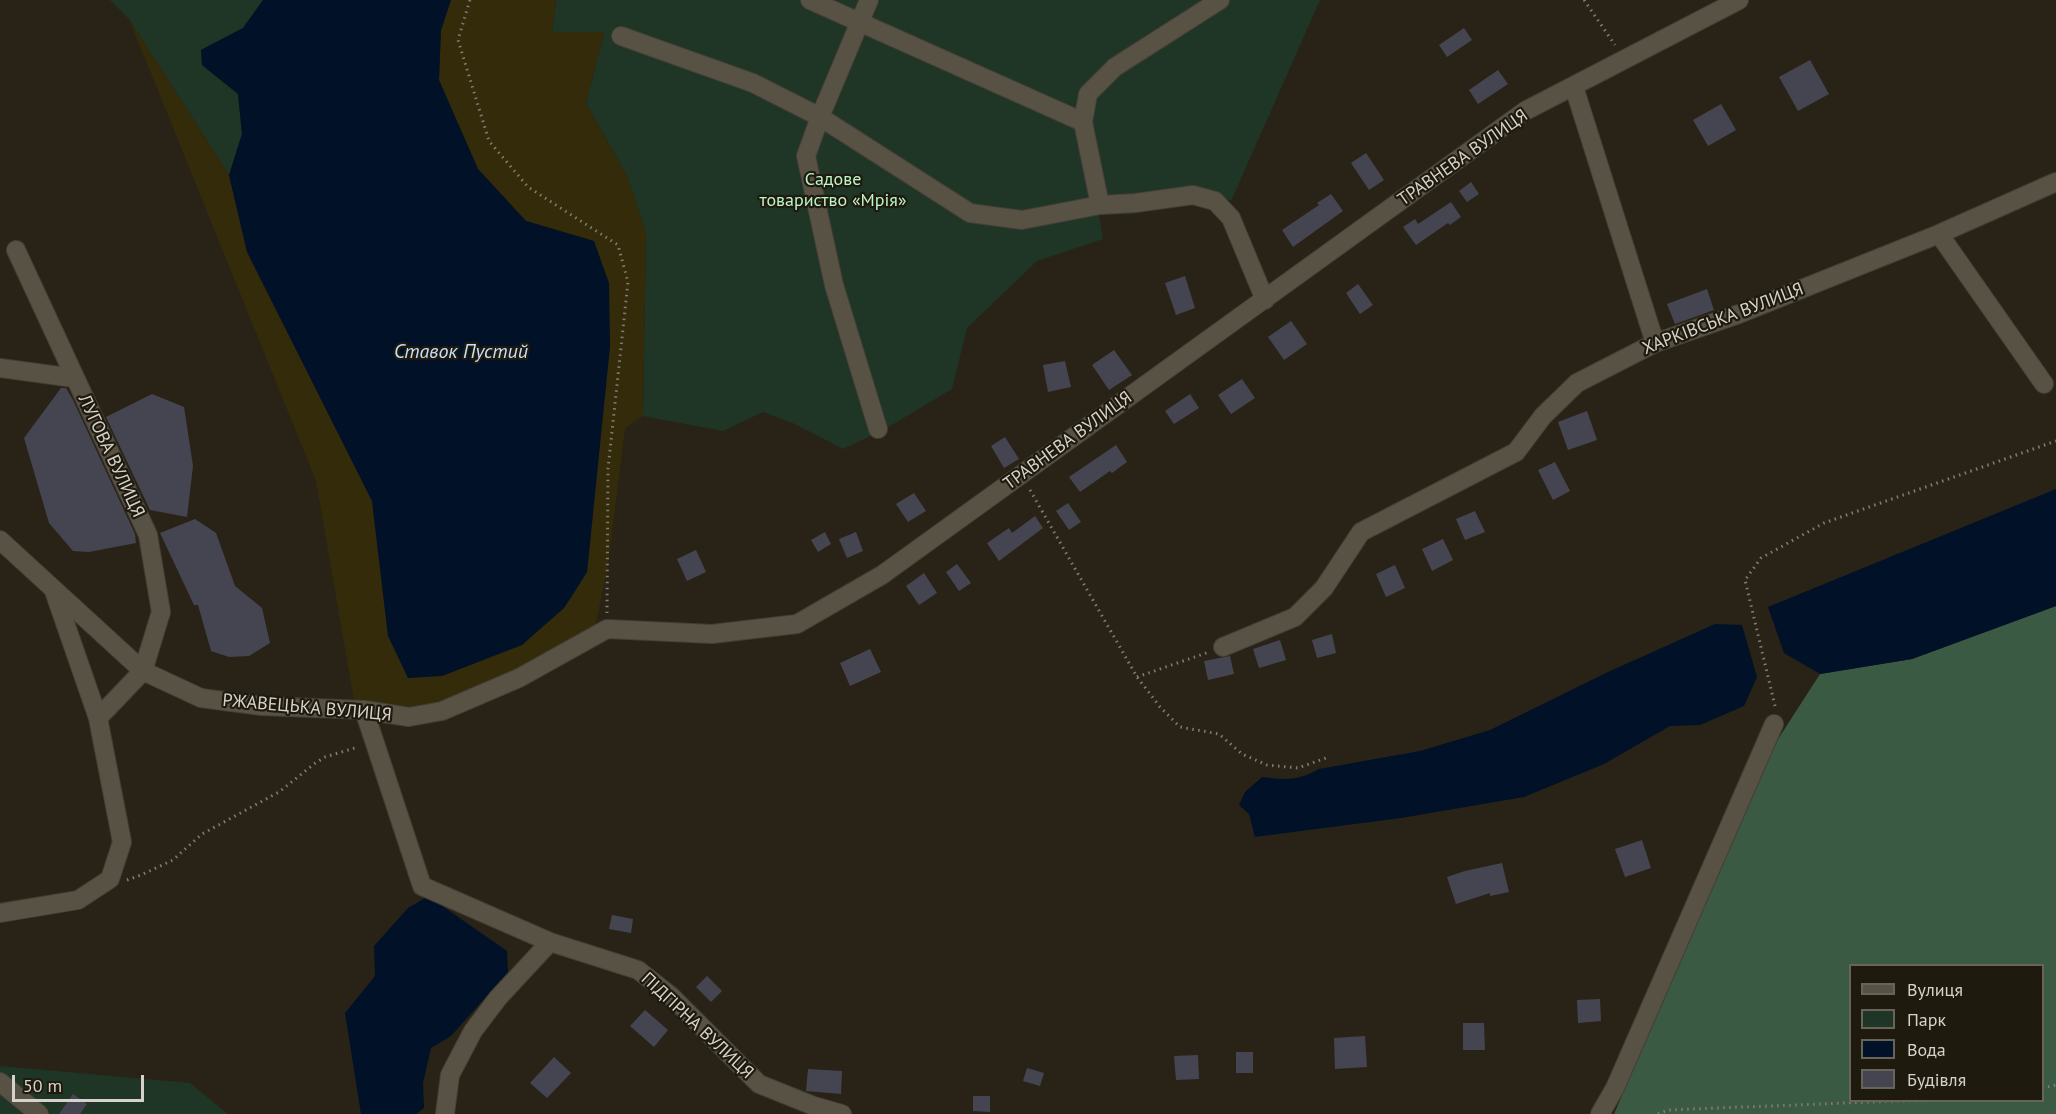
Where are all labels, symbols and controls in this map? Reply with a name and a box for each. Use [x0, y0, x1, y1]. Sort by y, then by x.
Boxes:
street label: ТРАВНЕВА ВУЛИЦЯ [1394, 105, 1532, 211]
park label: Садове товариство «Мрія» [760, 169, 906, 212]
street label: ХАРКІВСЬКА ВУЛИЦЯ [1639, 278, 1807, 360]
water label: Ставок Пустий [394, 340, 528, 364]
street label: ТРАВНЕВА ВУЛИЦЯ [1000, 387, 1136, 495]
street label: ЛУГОВА ВУЛИЦЯ [73, 391, 149, 521]
street label: РЖАВЕЦЬКА ВУЛИЦЯ [221, 690, 393, 726]
legend [1849, 964, 2044, 1102]
street label: ПІДГІРНА ВУЛИЦЯ [636, 968, 758, 1084]
text: Вулиця [1907, 978, 1963, 1001]
text: Парк [1907, 1008, 1946, 1031]
text: Вода [1907, 1038, 1946, 1061]
scale bar [15, 1063, 147, 1101]
text: Будівля [1907, 1068, 1966, 1091]
text: 50 m [23, 1074, 62, 1097]

